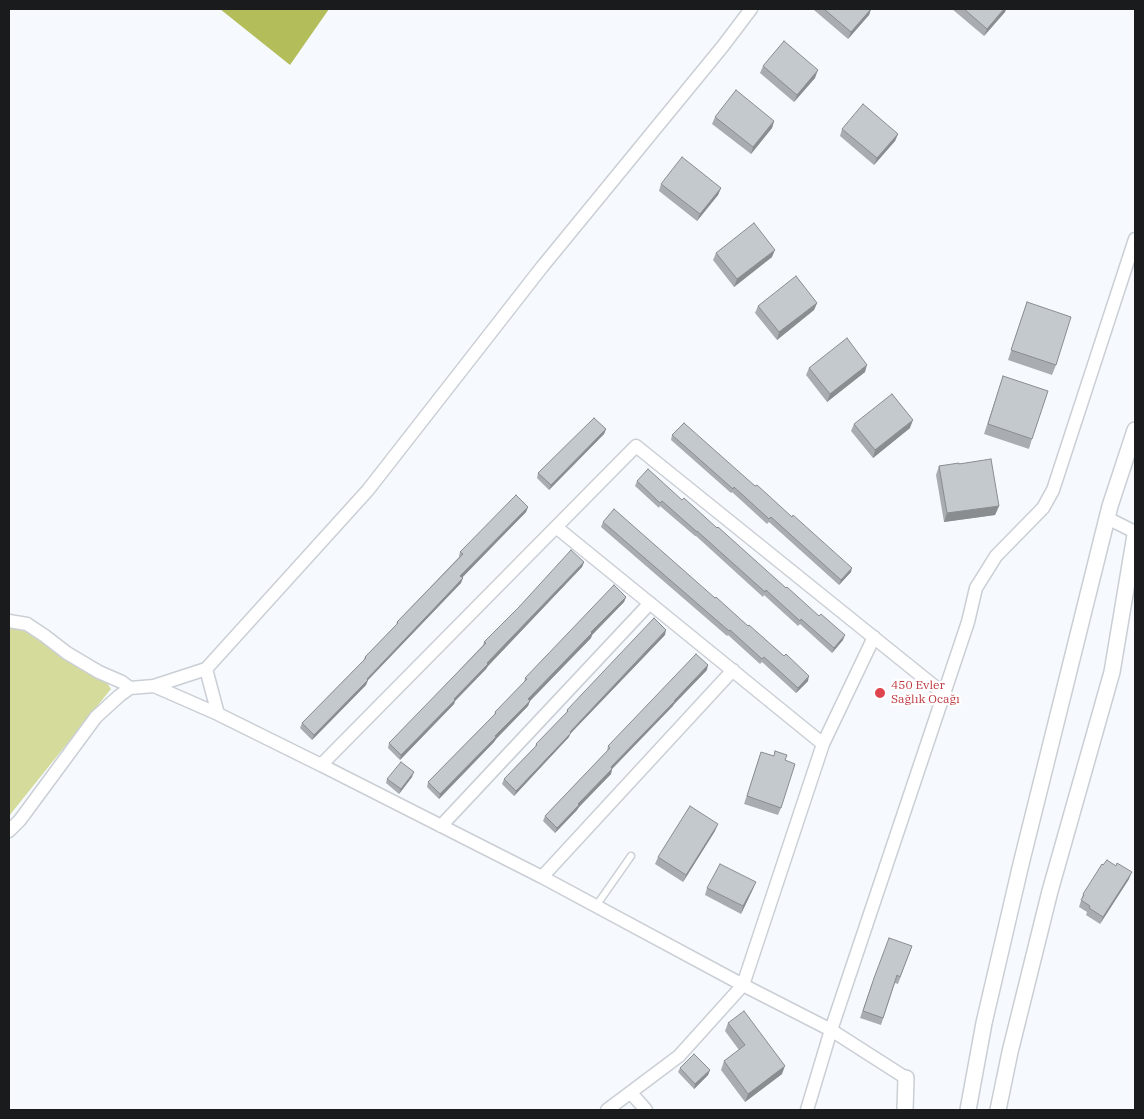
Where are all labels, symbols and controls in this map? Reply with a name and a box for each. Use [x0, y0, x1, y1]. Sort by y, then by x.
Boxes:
place label: 450 Evler Sağlık Ocağı [891, 679, 960, 707]
marker: 450 Evler Sağlık Ocağı [873, 686, 887, 700]

